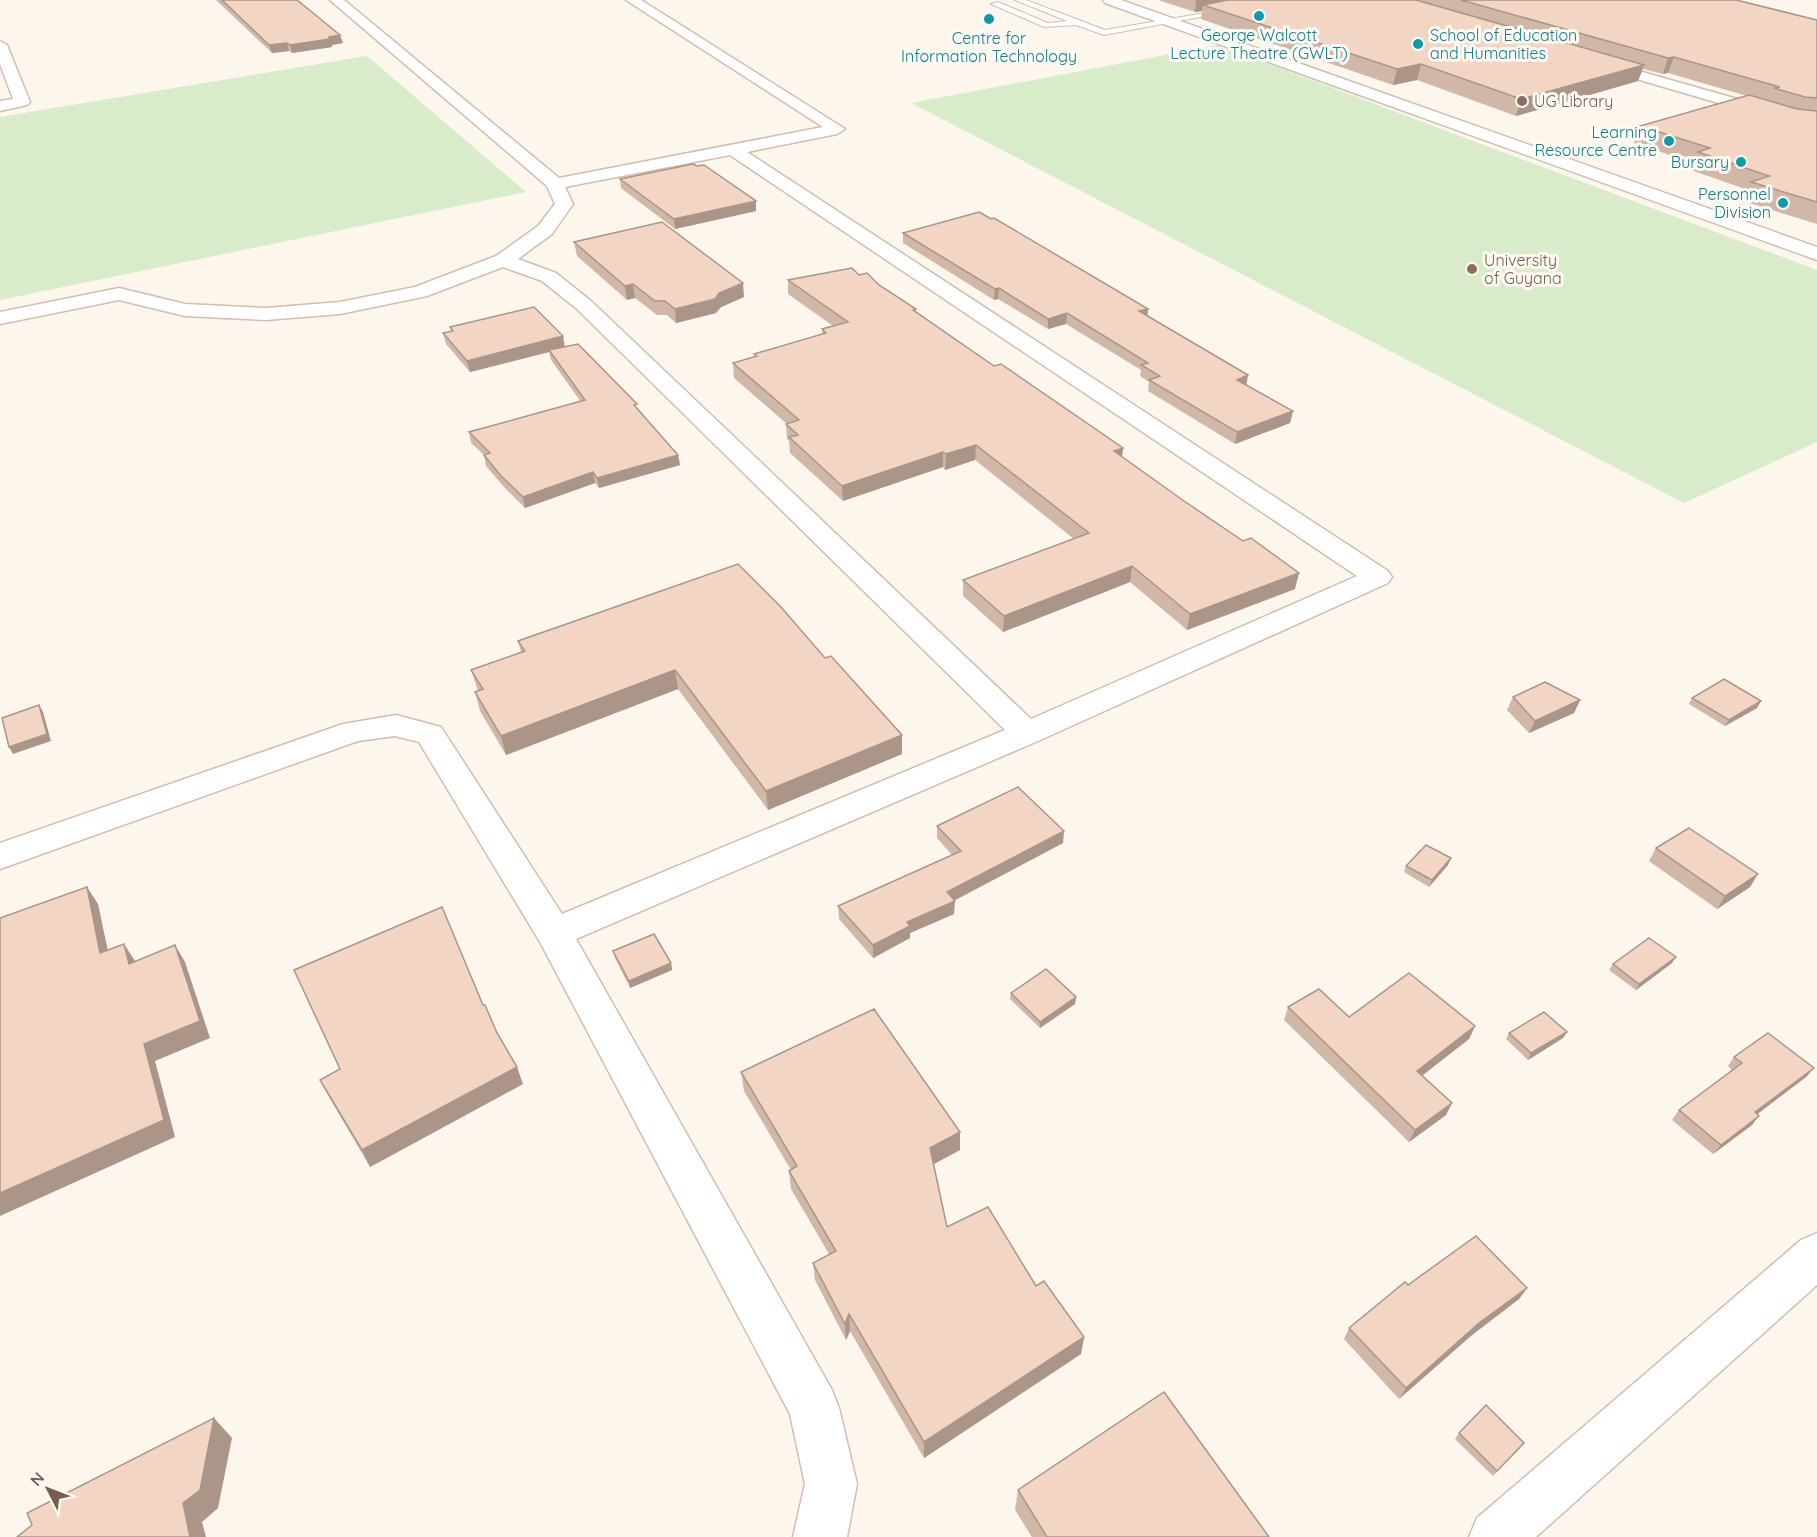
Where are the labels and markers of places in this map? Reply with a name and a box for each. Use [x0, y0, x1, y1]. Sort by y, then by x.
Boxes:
marker: George Walcott Lecture Theatre (GWLT) [1252, 9, 1266, 23]
marker: Centre for Information Technology [982, 12, 996, 26]
place label: George Walcott Lecture Theatre (GWLT) [1170, 25, 1348, 63]
place label: School of Education and Humanities [1430, 25, 1577, 63]
place label: Centre for Information Technology [901, 28, 1077, 66]
marker: School of Education and Humanities [1411, 37, 1425, 51]
place label: UG Library [1534, 91, 1613, 111]
marker: UG Library [1515, 94, 1529, 108]
place label: Learning Resource Centre [1535, 122, 1657, 160]
marker: Learning Resource Centre [1662, 134, 1676, 148]
place label: Bursary [1671, 152, 1729, 172]
marker: Bursary [1734, 155, 1748, 169]
place label: Personnel Division [1698, 184, 1771, 222]
marker: Personnel Division [1776, 196, 1790, 210]
place label: University of Guyana [1484, 250, 1562, 288]
marker: University of Guyana [1465, 262, 1479, 276]

